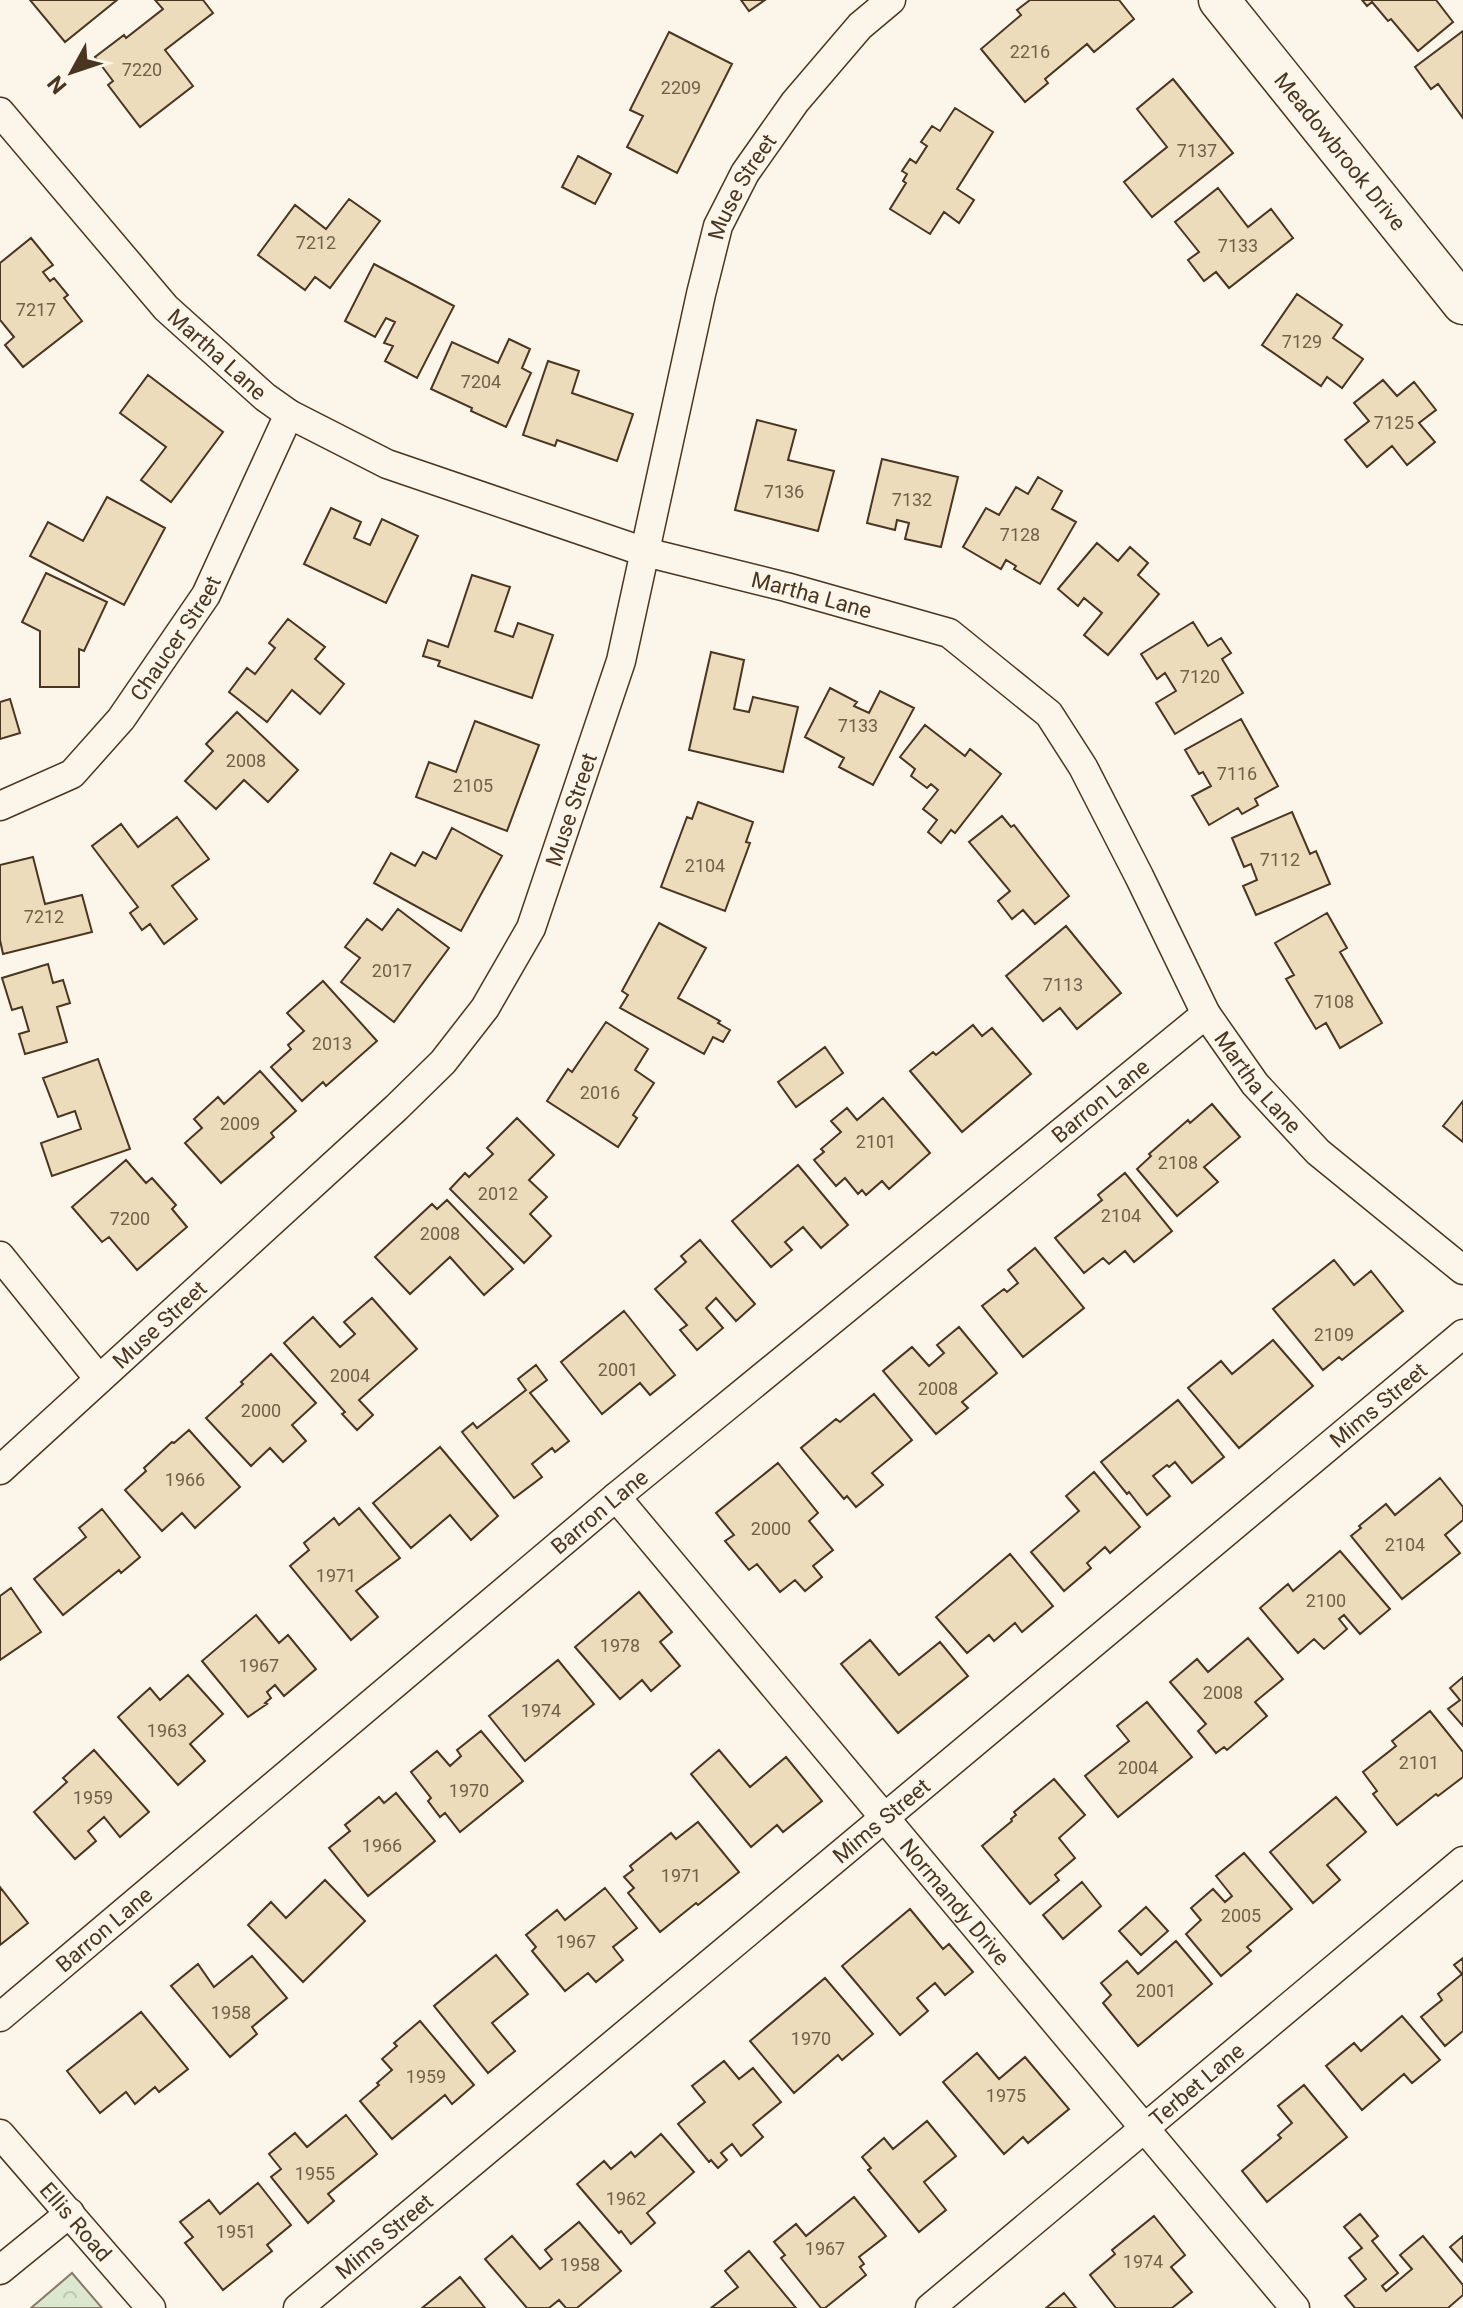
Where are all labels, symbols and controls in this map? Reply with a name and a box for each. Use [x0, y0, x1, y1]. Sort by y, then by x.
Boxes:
north arrow [32, 32, 112, 112]
house number: 2216 [1010, 41, 1050, 62]
house number: 7220 [122, 59, 162, 80]
street label: Meadowbrook Drive [1270, 67, 1411, 235]
text: N [42, 71, 72, 99]
house number: 2209 [661, 77, 701, 98]
street label: Muse Street [703, 129, 781, 242]
house number: 7137 [1177, 140, 1217, 161]
house number: 7212 [296, 232, 336, 253]
house number: 7133 [1218, 235, 1258, 256]
house number: 7217 [16, 299, 56, 320]
street label: Martha Lane [163, 304, 272, 405]
house number: 7129 [1282, 331, 1322, 352]
house number: 7204 [461, 371, 501, 392]
house number: 7125 [1374, 412, 1414, 433]
house number: 7136 [764, 481, 804, 502]
house number: 7132 [892, 489, 932, 510]
house number: 7128 [1000, 524, 1040, 545]
street label: Martha Lane [749, 566, 875, 623]
street label: Chaucer Street [125, 572, 226, 705]
house number: 7120 [1180, 666, 1220, 687]
house number: 7133 [838, 715, 878, 736]
house number: 2008 [226, 750, 266, 771]
street label: Muse Street [540, 750, 602, 869]
house number: 7116 [1217, 763, 1257, 784]
house number: 2105 [453, 775, 493, 796]
house number: 7112 [1260, 849, 1300, 870]
house number: 2104 [685, 855, 725, 876]
house number: 7212 [24, 906, 64, 927]
house number: 2017 [372, 960, 412, 981]
house number: 7113 [1043, 974, 1083, 995]
house number: 7108 [1314, 991, 1354, 1012]
street label: Martha Lane [1209, 1026, 1306, 1138]
house number: 2013 [312, 1033, 352, 1054]
street label: Barron Lane [1047, 1053, 1154, 1148]
house number: 2016 [580, 1082, 620, 1103]
house number: 2009 [220, 1113, 260, 1134]
house number: 2101 [856, 1131, 896, 1152]
house number: 2108 [1158, 1152, 1198, 1173]
house number: 2012 [478, 1183, 518, 1204]
house number: 2104 [1101, 1205, 1141, 1226]
house number: 7200 [110, 1208, 150, 1229]
house number: 2008 [420, 1223, 460, 1244]
street label: Muse Street [107, 1275, 211, 1373]
house number: 2109 [1314, 1324, 1354, 1345]
street label: Mims Street [1325, 1357, 1432, 1453]
house number: 2001 [598, 1359, 638, 1380]
house number: 2004 [330, 1365, 370, 1386]
house number: 2008 [918, 1378, 958, 1399]
house number: 2000 [241, 1400, 281, 1421]
street label: Barron Lane [546, 1464, 653, 1559]
house number: 1966 [165, 1469, 205, 1490]
house number: 2000 [751, 1518, 791, 1539]
house number: 2104 [1385, 1534, 1425, 1555]
house number: 1971 [316, 1565, 356, 1586]
house number: 2100 [1306, 1590, 1346, 1611]
house number: 1978 [600, 1635, 640, 1656]
house number: 1967 [239, 1655, 279, 1676]
house number: 2008 [1203, 1682, 1243, 1703]
house number: 1974 [521, 1700, 561, 1721]
house number: 1963 [147, 1720, 187, 1741]
house number: 2101 [1399, 1752, 1439, 1773]
house number: 2004 [1118, 1757, 1158, 1778]
street label: Mims Street [827, 1773, 935, 1868]
house number: 1970 [449, 1780, 489, 1801]
house number: 1959 [73, 1787, 113, 1808]
street label: Normandy Drive [895, 1834, 1015, 1970]
house number: 1966 [362, 1835, 402, 1856]
house number: 1971 [661, 1865, 701, 1886]
street label: Barron Lane [51, 1882, 157, 1977]
house number: 2005 [1221, 1905, 1261, 1926]
house number: 1967 [556, 1931, 596, 1952]
house number: 2001 [1136, 1980, 1176, 2001]
house number: 1958 [211, 2002, 251, 2023]
house number: 1970 [791, 2028, 831, 2049]
street label: Terbet Lane [1144, 2038, 1249, 2131]
house number: 1959 [406, 2066, 446, 2087]
house number: 1975 [986, 2085, 1026, 2106]
house number: 1955 [295, 2163, 335, 2184]
street label: Ellis Road [35, 2177, 117, 2266]
street label: Mims Street [330, 2188, 438, 2284]
house number: 1962 [606, 2188, 646, 2209]
house number: 1951 [216, 2221, 256, 2242]
house number: 1967 [805, 2238, 845, 2259]
house number: 1974 [1123, 2251, 1163, 2272]
house number: 1958 [560, 2254, 600, 2275]

